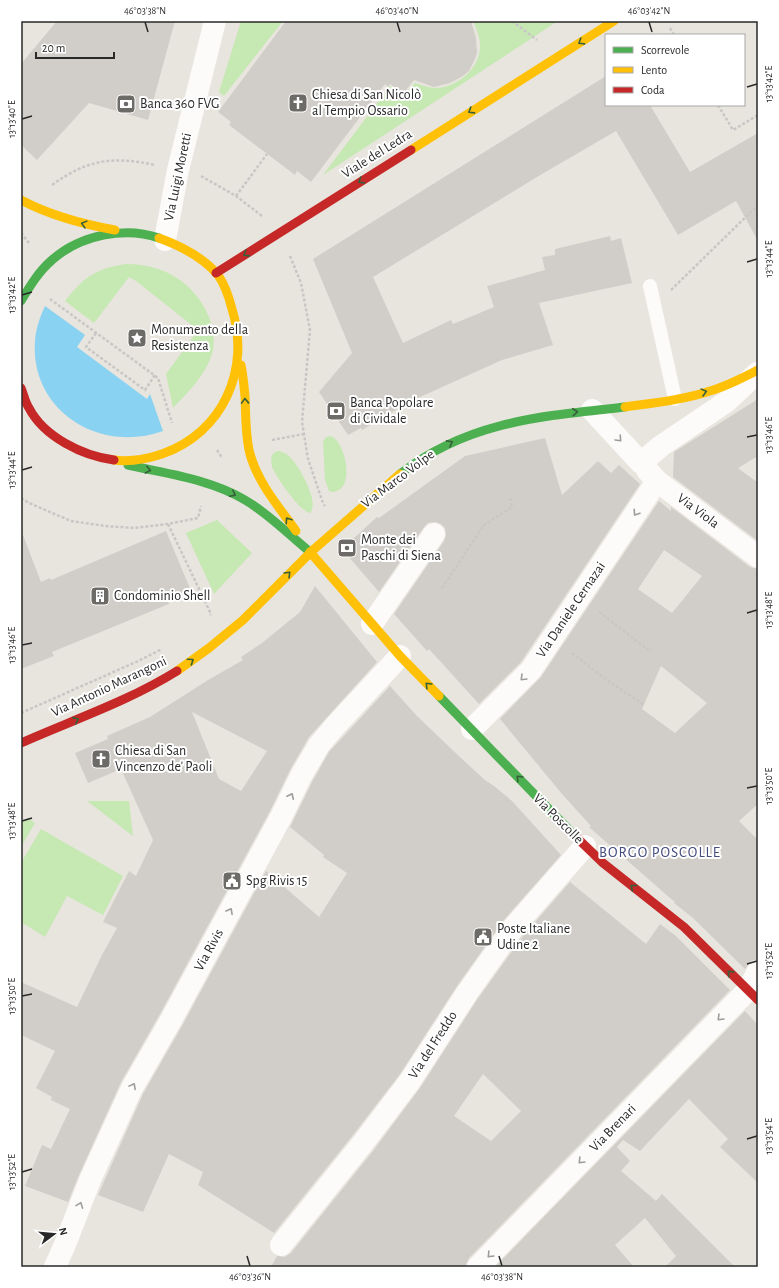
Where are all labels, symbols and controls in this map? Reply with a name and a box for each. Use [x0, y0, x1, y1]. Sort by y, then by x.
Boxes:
text: 46°03'38"N [124, 6, 166, 16]
text: 46°03'40"N [375, 6, 419, 16]
text: 46°03'42"N [628, 6, 670, 16]
scale bar [36, 34, 114, 60]
legend [605, 34, 745, 106]
one-way arrow [578, 37, 585, 45]
text: 20 m [42, 42, 65, 54]
text: Scorrevole [641, 44, 689, 56]
text: Lento [641, 64, 667, 76]
text: 13°13'42"E [764, 65, 774, 102]
text: Coda [641, 84, 665, 96]
place label: Chiesa di San Nicolò al Tempio Ossario [312, 88, 421, 118]
church icon: Chiesa di San Nicolò al Tempio Ossario [287, 92, 309, 114]
bank icon: Banca 360 FVG [115, 93, 137, 115]
place label: Banca 360 FVG [140, 97, 220, 111]
text: 13°13'40"E [7, 100, 17, 138]
one-way arrow [468, 107, 475, 114]
street label: Viale del Ledra [340, 127, 415, 181]
street label: Via Luigi Moretti [162, 132, 194, 222]
one-way arrow [358, 176, 365, 184]
one-way arrow [81, 220, 88, 229]
text: 13°13'44"E [764, 240, 774, 277]
one-way arrow [243, 249, 250, 257]
text: 13°13'42"E [7, 276, 17, 313]
place label: Monumento della Resistenza [151, 323, 249, 353]
place icon: Monumento della Resistenza [126, 327, 148, 349]
one-way arrow [700, 388, 707, 397]
place label: Banca Popolare di Cividale [350, 396, 433, 426]
one-way arrow [241, 398, 249, 404]
bank icon: Banca Popolare di Cividale [325, 400, 347, 422]
one-way arrow [572, 408, 578, 417]
text: 13°13'46"E [764, 416, 774, 453]
one-way arrow [614, 434, 621, 441]
one-way arrow [445, 440, 453, 447]
street label: Via Marco Volpe [359, 447, 437, 511]
text: 13°13'44"E [7, 451, 17, 488]
one-way arrow [144, 465, 151, 474]
one-way arrow [228, 489, 236, 497]
street label: Via Viola [675, 491, 722, 531]
one-way arrow [633, 509, 641, 516]
one-way arrow [286, 517, 293, 524]
place label: Monte dei Paschi di Siena [361, 533, 442, 563]
bank icon: Monte dei Paschi di Siena [336, 537, 358, 559]
street label: Via Daniele Cernazai [534, 560, 608, 660]
one-way arrow [283, 571, 291, 579]
building icon: Condominio Shell [89, 585, 111, 607]
place label: Condominio Shell [114, 589, 210, 603]
text: 13°13'48"E [764, 591, 774, 628]
text: 13°13'46"E [7, 626, 17, 663]
street label: Via Antonio Marangoni [49, 654, 169, 720]
one-way arrow [187, 658, 194, 666]
one-way arrow [520, 673, 528, 681]
one-way arrow [425, 682, 433, 690]
one-way arrow [72, 716, 79, 724]
place label: Chiesa di San Vincenzo de' Paoli [115, 744, 212, 774]
church icon: Chiesa di San Vincenzo de' Paoli [90, 748, 112, 770]
text: 13°13'50"E [764, 767, 774, 804]
one-way arrow [516, 776, 523, 783]
street label: Via Poscolle [530, 791, 586, 847]
one-way arrow [286, 793, 294, 801]
text: 13°13'48"E [7, 802, 17, 839]
district label: BORGO POSCOLLE [599, 845, 721, 860]
public building icon: Spg Rivis 15 [221, 870, 243, 892]
place label: Spg Rivis 15 [246, 874, 308, 888]
one-way arrow [631, 884, 638, 891]
one-way arrow [225, 908, 233, 915]
place label: Poste Italiane Udine 2 [497, 922, 570, 952]
public building icon: Poste Italiane Udine 2 [472, 926, 494, 948]
street label: Via Rivis [192, 927, 226, 973]
text: 13°13'52"E [764, 943, 774, 979]
one-way arrow [727, 970, 735, 978]
text: 13°13'50"E [7, 977, 17, 1014]
street label: Via del Freddo [406, 1009, 460, 1081]
one-way arrow [717, 1013, 725, 1021]
one-way arrow [129, 1083, 136, 1090]
street label: Via Brenari [587, 1102, 639, 1154]
text: 13°13'54"E [764, 1118, 774, 1154]
text: 13°13'52"E [7, 1154, 17, 1190]
one-way arrow [578, 1156, 586, 1164]
one-way arrow [76, 1201, 84, 1208]
north arrow [34, 1214, 74, 1254]
text: N [57, 1226, 69, 1237]
one-way arrow [488, 1250, 495, 1257]
text: 46°03'36"N [229, 1272, 271, 1282]
text: 46°03'38"N [481, 1272, 523, 1282]

